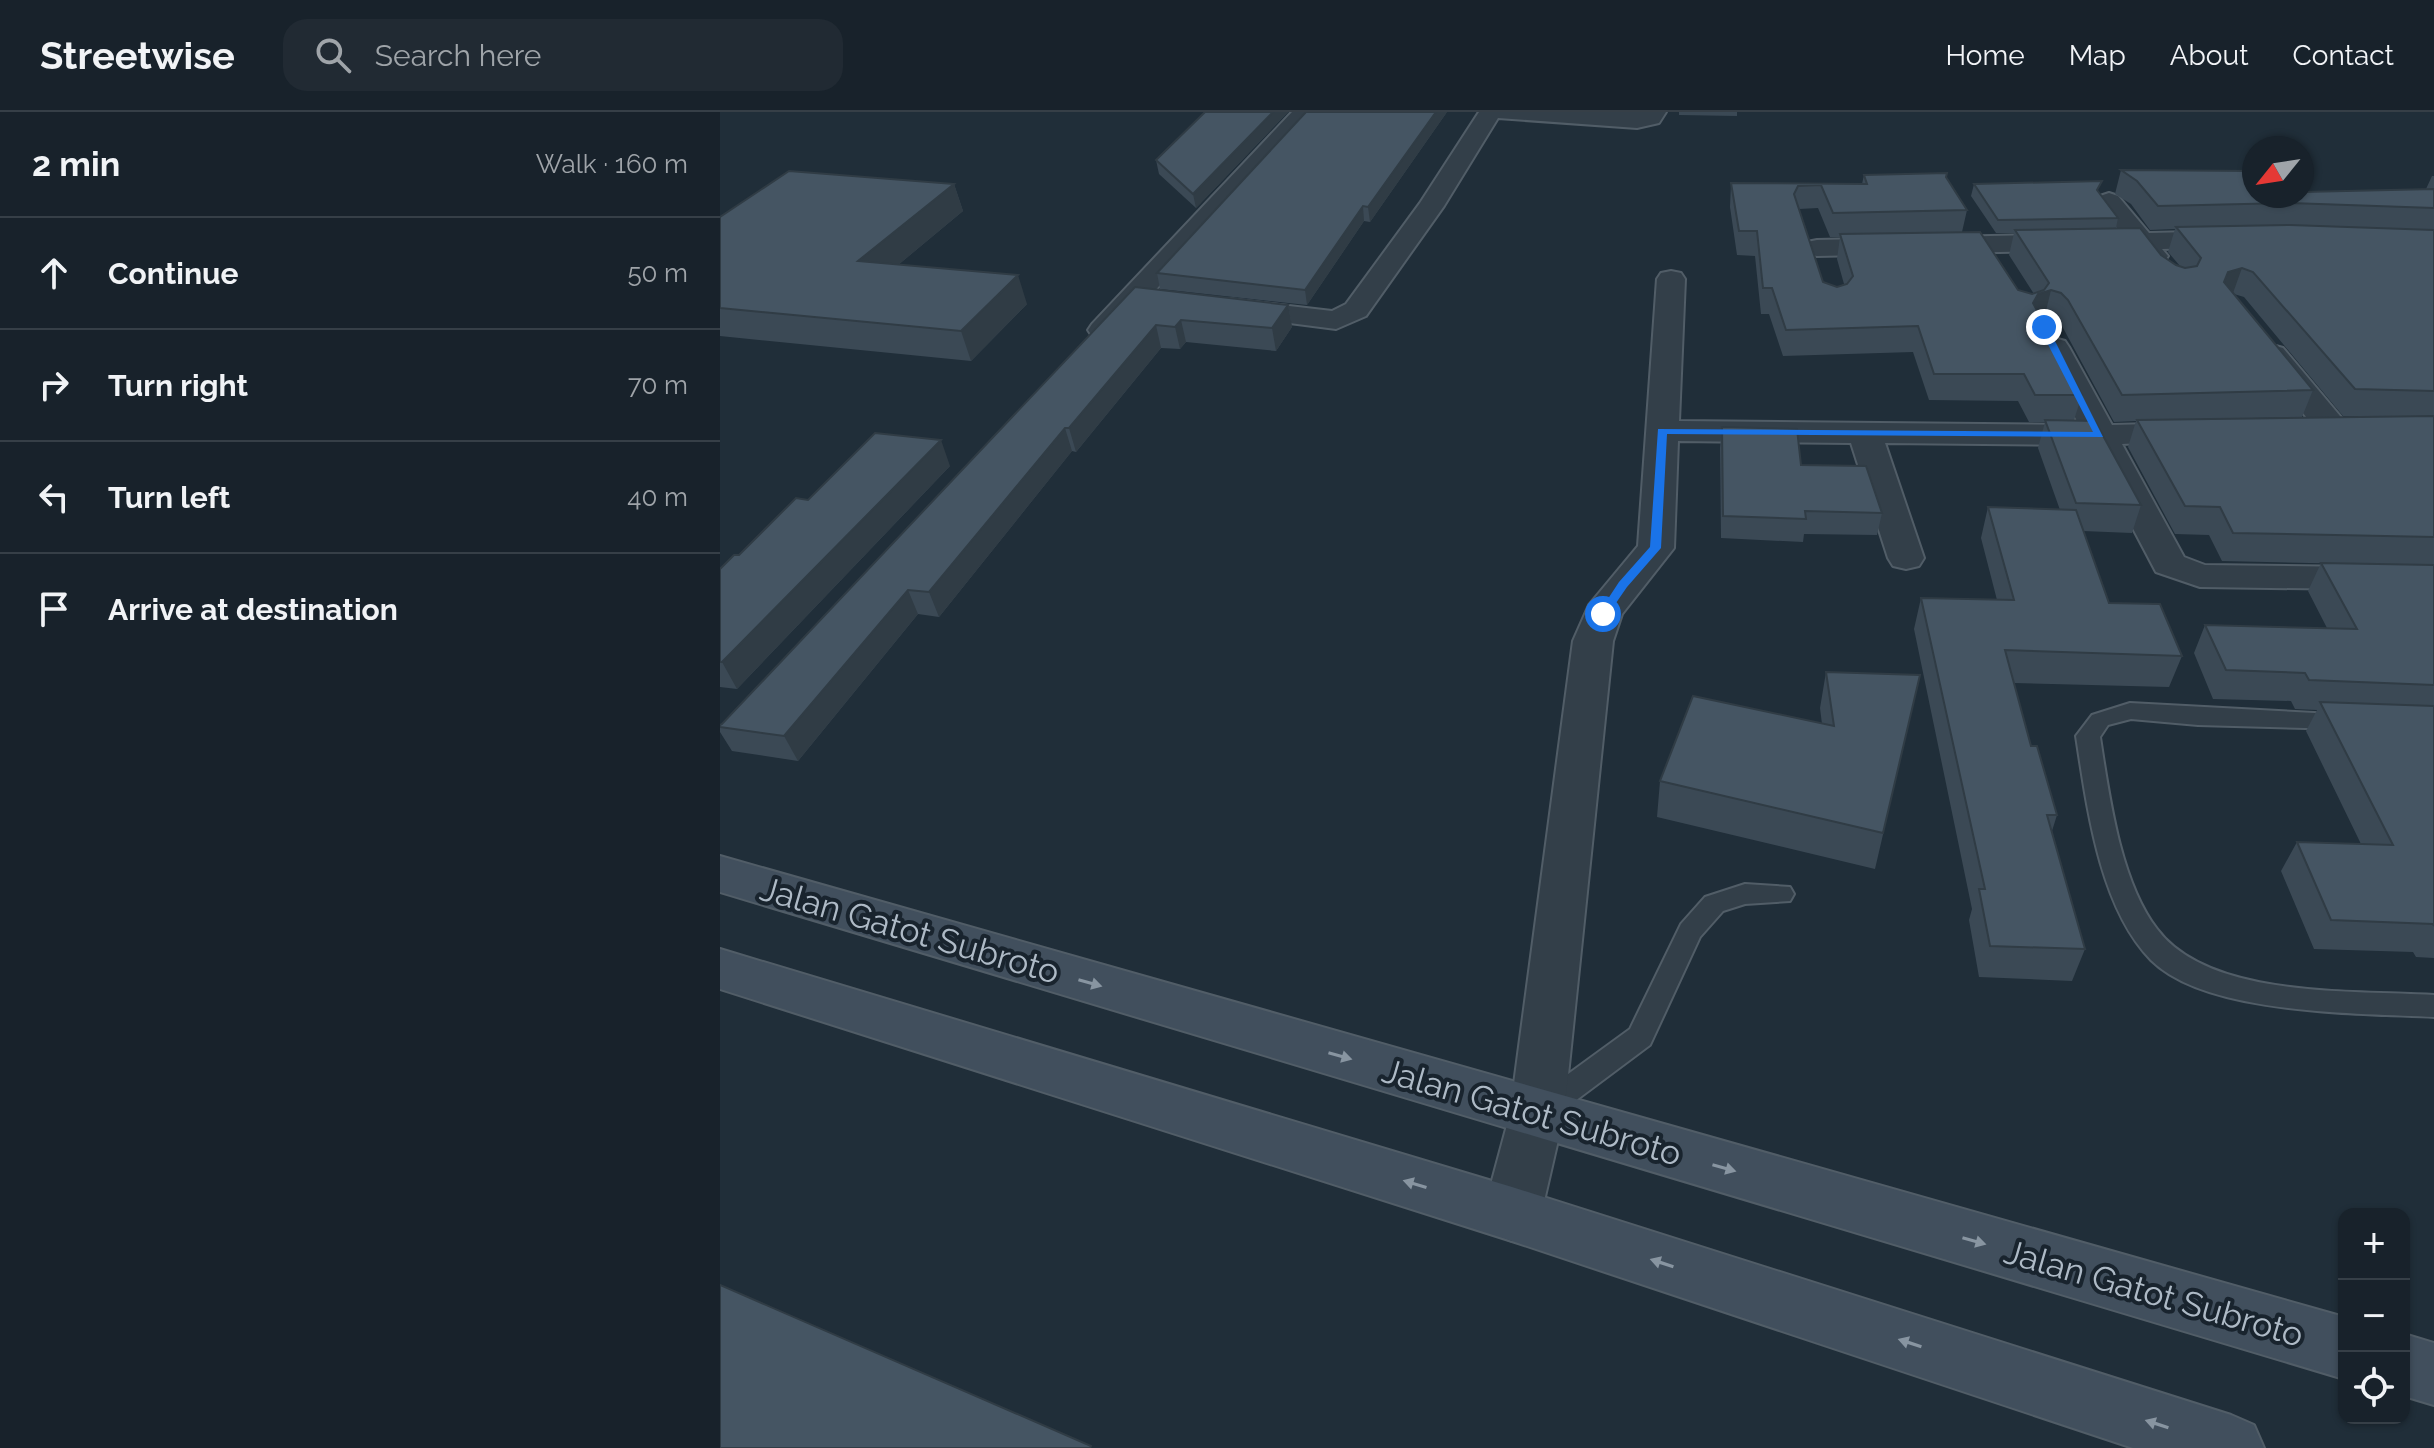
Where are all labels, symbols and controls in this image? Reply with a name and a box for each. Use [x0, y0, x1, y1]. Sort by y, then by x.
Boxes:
search box [283, 19, 843, 91]
text: Streetwise [40, 33, 235, 78]
icon: search [311, 33, 355, 77]
text: Search here [375, 38, 541, 73]
text: Home [1945, 39, 2025, 72]
text: Map [2069, 39, 2126, 72]
text: About [2170, 39, 2249, 72]
text: Contact [2293, 39, 2394, 72]
north arrow [2242, 136, 2314, 208]
text: 2 min [32, 144, 120, 184]
text: Walk · 160 m [536, 149, 688, 179]
icon: ahead [32, 251, 76, 295]
text: Continue [108, 256, 239, 291]
text: 50 m [627, 258, 688, 288]
route end [2026, 309, 2062, 345]
icon: right [32, 363, 76, 407]
text: Turn right [108, 368, 248, 403]
text: 70 m [628, 370, 688, 400]
icon: left [32, 475, 76, 519]
text: Turn left [108, 480, 230, 515]
text: 40 m [627, 482, 688, 512]
icon: arrive [32, 587, 76, 631]
text: Arrive at destination [108, 592, 398, 627]
route start [1585, 596, 1621, 632]
street label: Jalan Gatot Subroto [756, 868, 1064, 992]
one-way arrow [1079, 977, 1103, 990]
one-way arrow [1328, 1050, 1352, 1063]
street label: Jalan Gatot Subroto [1378, 1050, 1686, 1174]
one-way arrow [1712, 1162, 1736, 1175]
one-way arrow [1402, 1177, 1426, 1190]
map controls [2338, 1208, 2410, 1424]
button: + [2338, 1208, 2410, 1280]
street label: Jalan Gatot Subroto [2000, 1231, 2308, 1355]
one-way arrow [1961, 1235, 1986, 1247]
one-way arrow [1650, 1256, 1674, 1269]
button: − [2338, 1280, 2410, 1352]
one-way arrow [1897, 1337, 1921, 1349]
button: locate [2338, 1352, 2410, 1424]
one-way arrow [2145, 1417, 2169, 1430]

